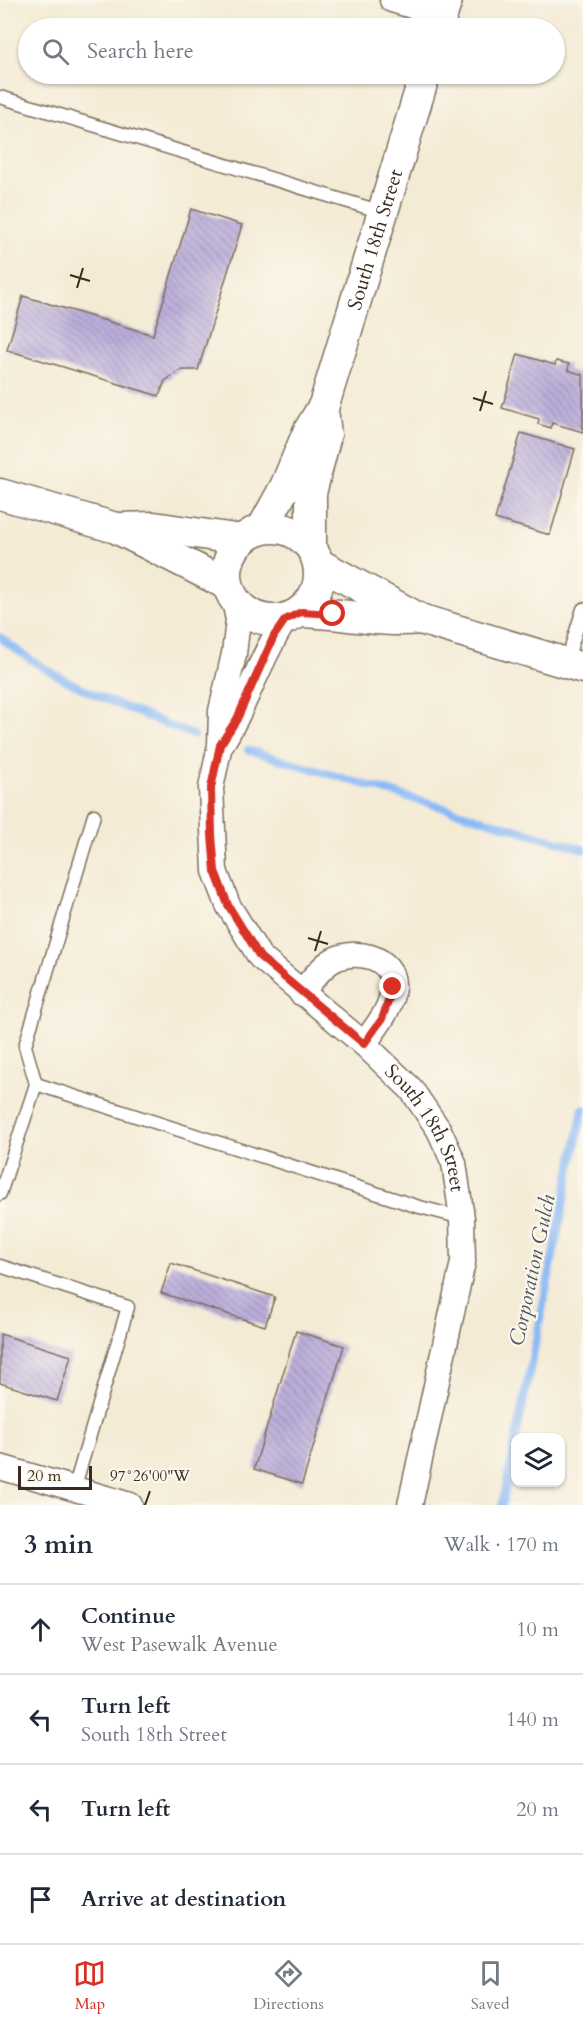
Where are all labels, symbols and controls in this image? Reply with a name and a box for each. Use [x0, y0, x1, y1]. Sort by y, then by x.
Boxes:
search box [18, 18, 565, 84]
icon: search [39, 35, 72, 68]
text: Search here [87, 36, 194, 66]
street label: South 18th Street [341, 165, 409, 313]
route start [319, 600, 345, 626]
route end [379, 973, 405, 999]
street label: South 18th Street [379, 1058, 471, 1194]
water label: Corporation Gulch [502, 1192, 563, 1349]
map controls [511, 1433, 565, 1487]
button: layers [511, 1433, 565, 1487]
scale bar [18, 1463, 92, 1490]
text: 20 m [27, 1465, 61, 1487]
text: 97°26'00"W [110, 1466, 190, 1486]
text: 3 min [24, 1527, 93, 1562]
text: Walk · 170 m [444, 1531, 559, 1558]
text: Continue [81, 1601, 176, 1631]
icon: ahead [24, 1613, 57, 1646]
text: 10 m [516, 1616, 559, 1643]
text: West Pasewalk Avenue [81, 1631, 277, 1658]
text: Turn left [81, 1691, 170, 1721]
icon: left [24, 1703, 57, 1736]
text: 140 m [506, 1706, 559, 1733]
text: South 18th Street [81, 1721, 227, 1748]
icon: left [24, 1793, 57, 1826]
text: Turn left [81, 1794, 170, 1824]
text: 20 m [516, 1796, 559, 1823]
icon: arrive [24, 1883, 57, 1916]
text: Arrive at destination [81, 1884, 286, 1914]
tab: Map [73, 1957, 106, 2015]
tab: Directions [253, 1957, 324, 2015]
tab: Saved [471, 1957, 510, 2015]

